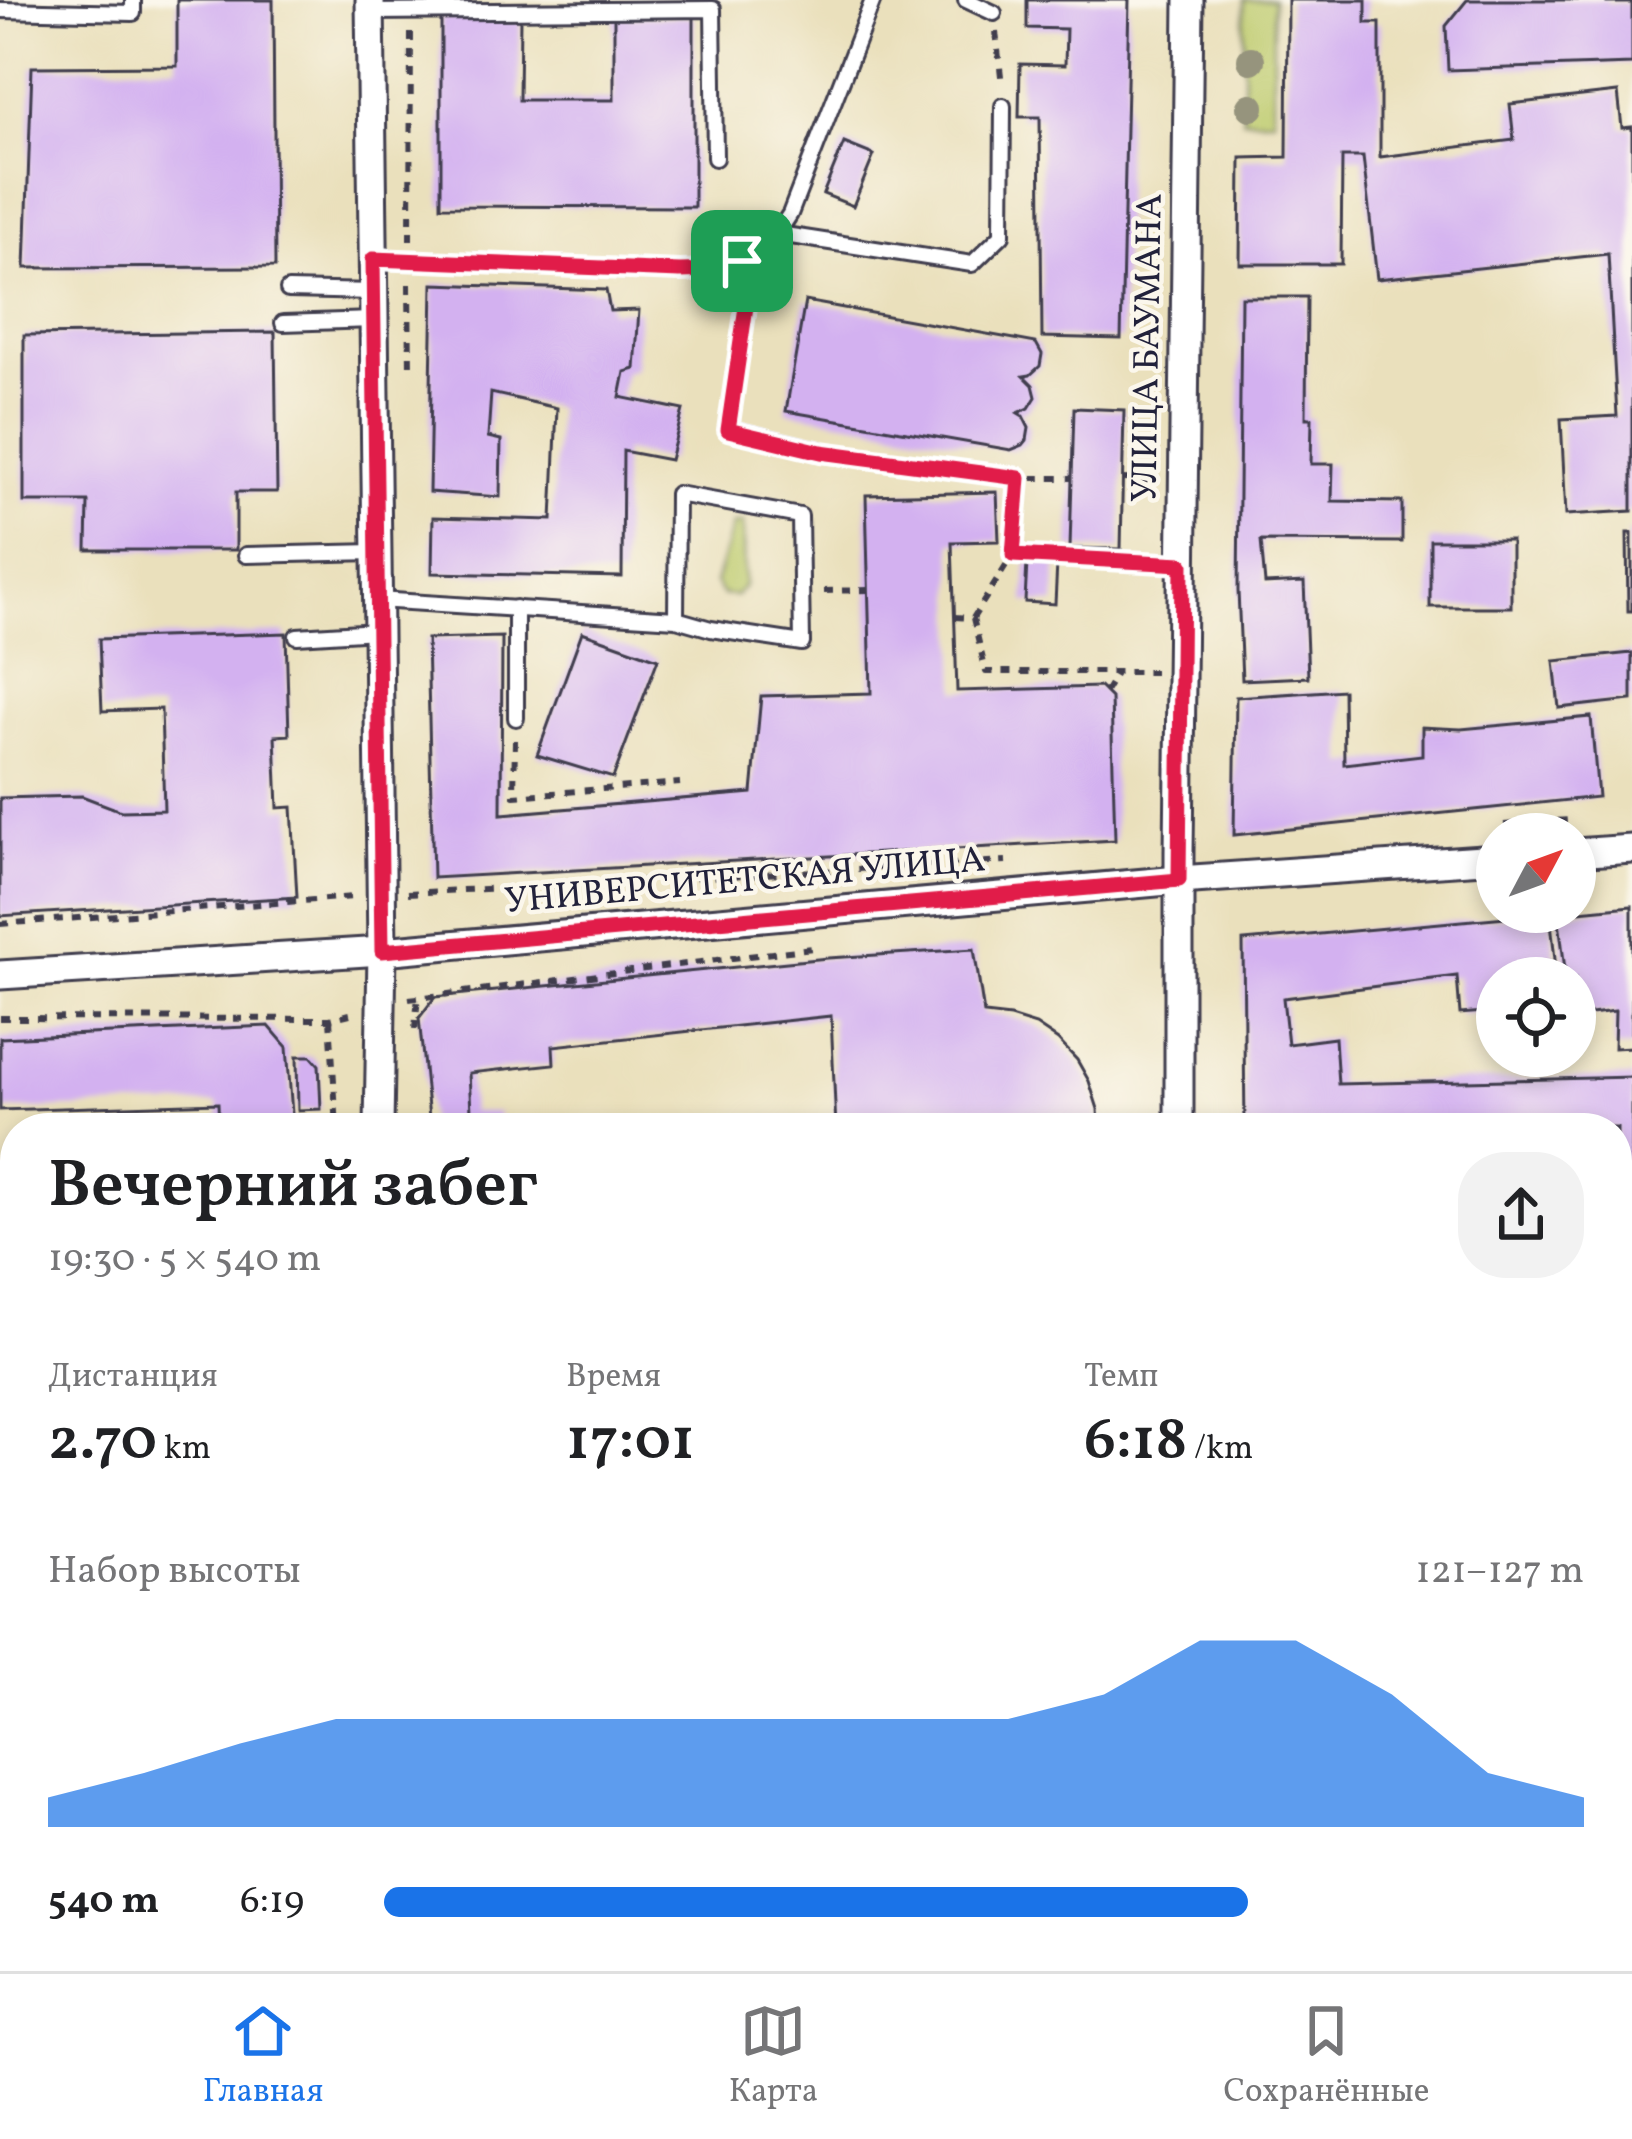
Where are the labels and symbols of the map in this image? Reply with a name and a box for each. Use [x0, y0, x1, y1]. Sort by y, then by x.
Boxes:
street label: УЛИЦА БАУМАНА [1121, 193, 1177, 503]
pin [691, 210, 793, 312]
north arrow [1476, 813, 1596, 933]
street label: УНИВЕРСИТЕТСКАЯ УЛИЦА [503, 836, 987, 928]

